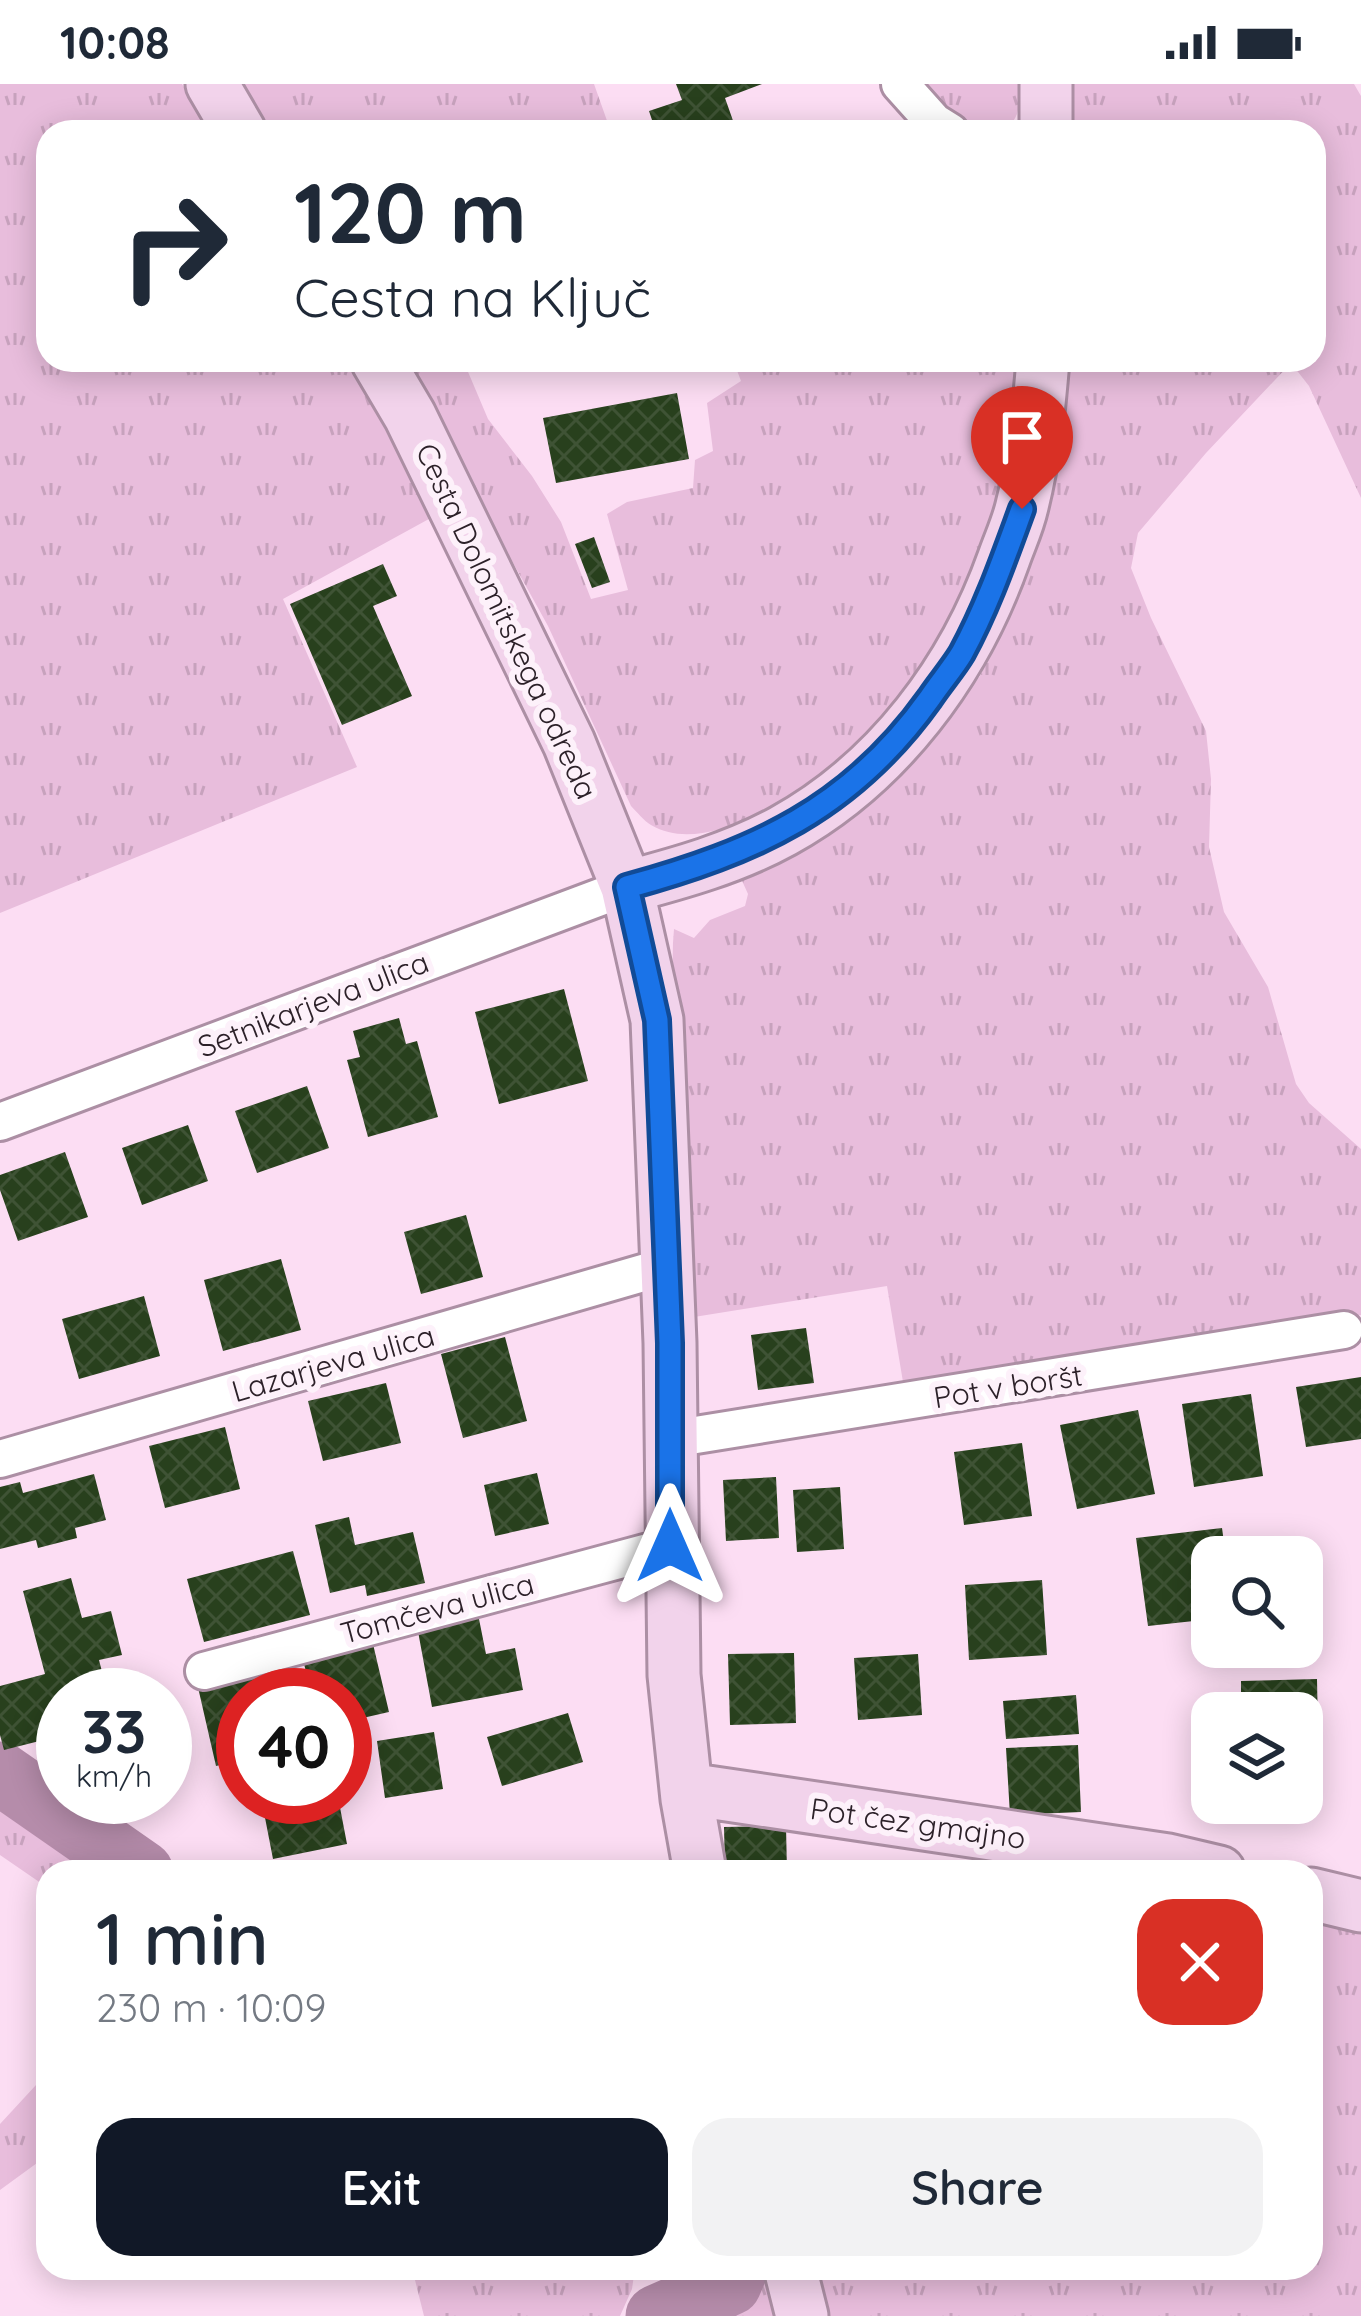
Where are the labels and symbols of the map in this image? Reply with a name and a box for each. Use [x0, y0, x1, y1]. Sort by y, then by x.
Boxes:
pin [971, 386, 1073, 509]
street label: Cesta Dolomitskega odreda [408, 437, 606, 805]
street label: Setnikarjeva ulica [192, 942, 434, 1066]
street label: Lazarjeva ulica [227, 1316, 439, 1410]
street label: Pot v boršt [931, 1355, 1085, 1417]
position arrow [607, 1483, 733, 1609]
street label: Tomčeva ulica [336, 1564, 538, 1652]
speed limit sign: 40 [216, 1668, 372, 1824]
street label: Pot čez gmajno [808, 1789, 1028, 1857]

